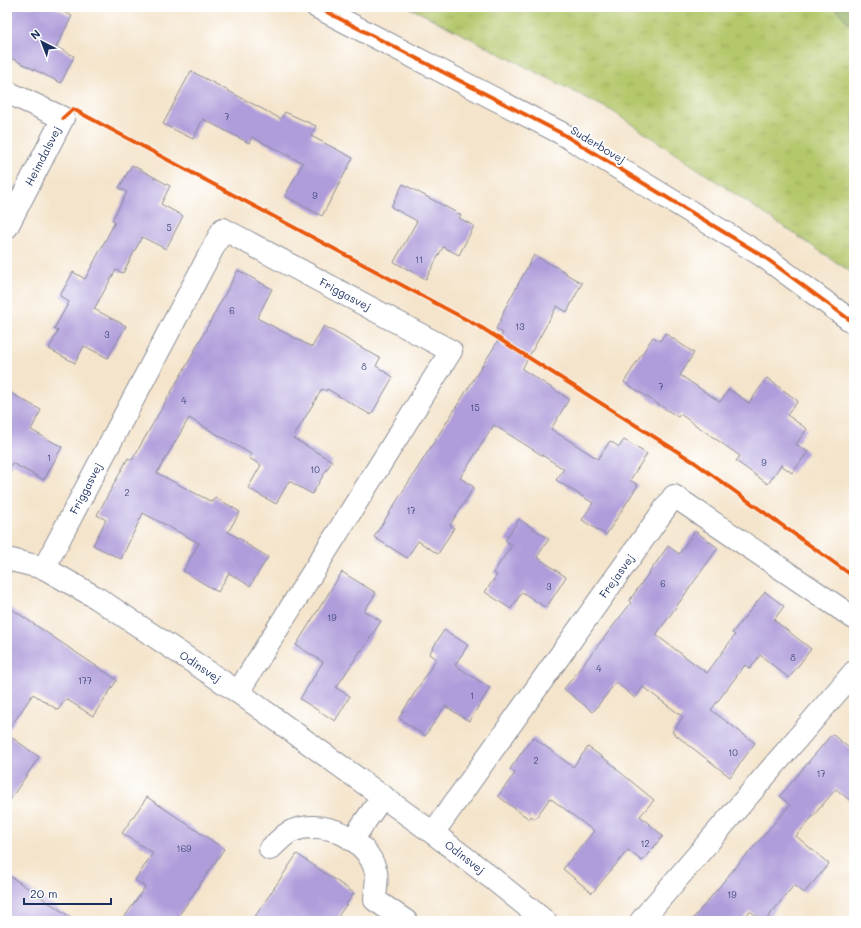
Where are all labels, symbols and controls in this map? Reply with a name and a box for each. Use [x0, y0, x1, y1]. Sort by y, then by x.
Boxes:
north arrow [22, 22, 62, 62]
text: N [27, 26, 43, 43]
house number: 7 [224, 111, 230, 122]
street label: Suderbovej [568, 122, 628, 167]
street label: Heimdalsvej [21, 123, 64, 188]
house number: 9 [312, 190, 318, 201]
house number: 5 [166, 222, 172, 233]
house number: 11 [415, 254, 423, 265]
street label: Friggasvej [317, 274, 374, 314]
house number: 6 [229, 305, 235, 316]
house number: 13 [515, 321, 525, 332]
house number: 3 [104, 329, 110, 340]
house number: 8 [361, 361, 367, 372]
house number: 7 [658, 381, 664, 392]
house number: 4 [181, 395, 187, 406]
house number: 15 [470, 402, 480, 413]
house number: 1 [47, 452, 51, 463]
house number: 9 [761, 457, 767, 468]
street label: Friggasvej [66, 460, 105, 517]
house number: 10 [310, 464, 320, 475]
house number: 2 [124, 487, 130, 498]
house number: 17 [406, 505, 416, 516]
street label: Frejasvej [596, 551, 637, 601]
house number: 6 [660, 578, 666, 589]
house number: 3 [546, 581, 552, 592]
house number: 19 [327, 612, 337, 623]
street label: Odinsvej [177, 647, 224, 686]
house number: 8 [790, 652, 796, 663]
house number: 4 [596, 663, 602, 674]
house number: 177 [78, 675, 92, 686]
house number: 1 [470, 690, 474, 701]
house number: 10 [728, 747, 738, 758]
house number: 2 [533, 755, 539, 766]
house number: 17 [816, 768, 826, 779]
street label: Odinsvej [442, 837, 488, 877]
house number: 12 [640, 838, 650, 849]
house number: 169 [177, 843, 192, 854]
scale bar [24, 880, 111, 906]
text: 20 m [30, 885, 58, 901]
house number: 19 [727, 889, 737, 900]

